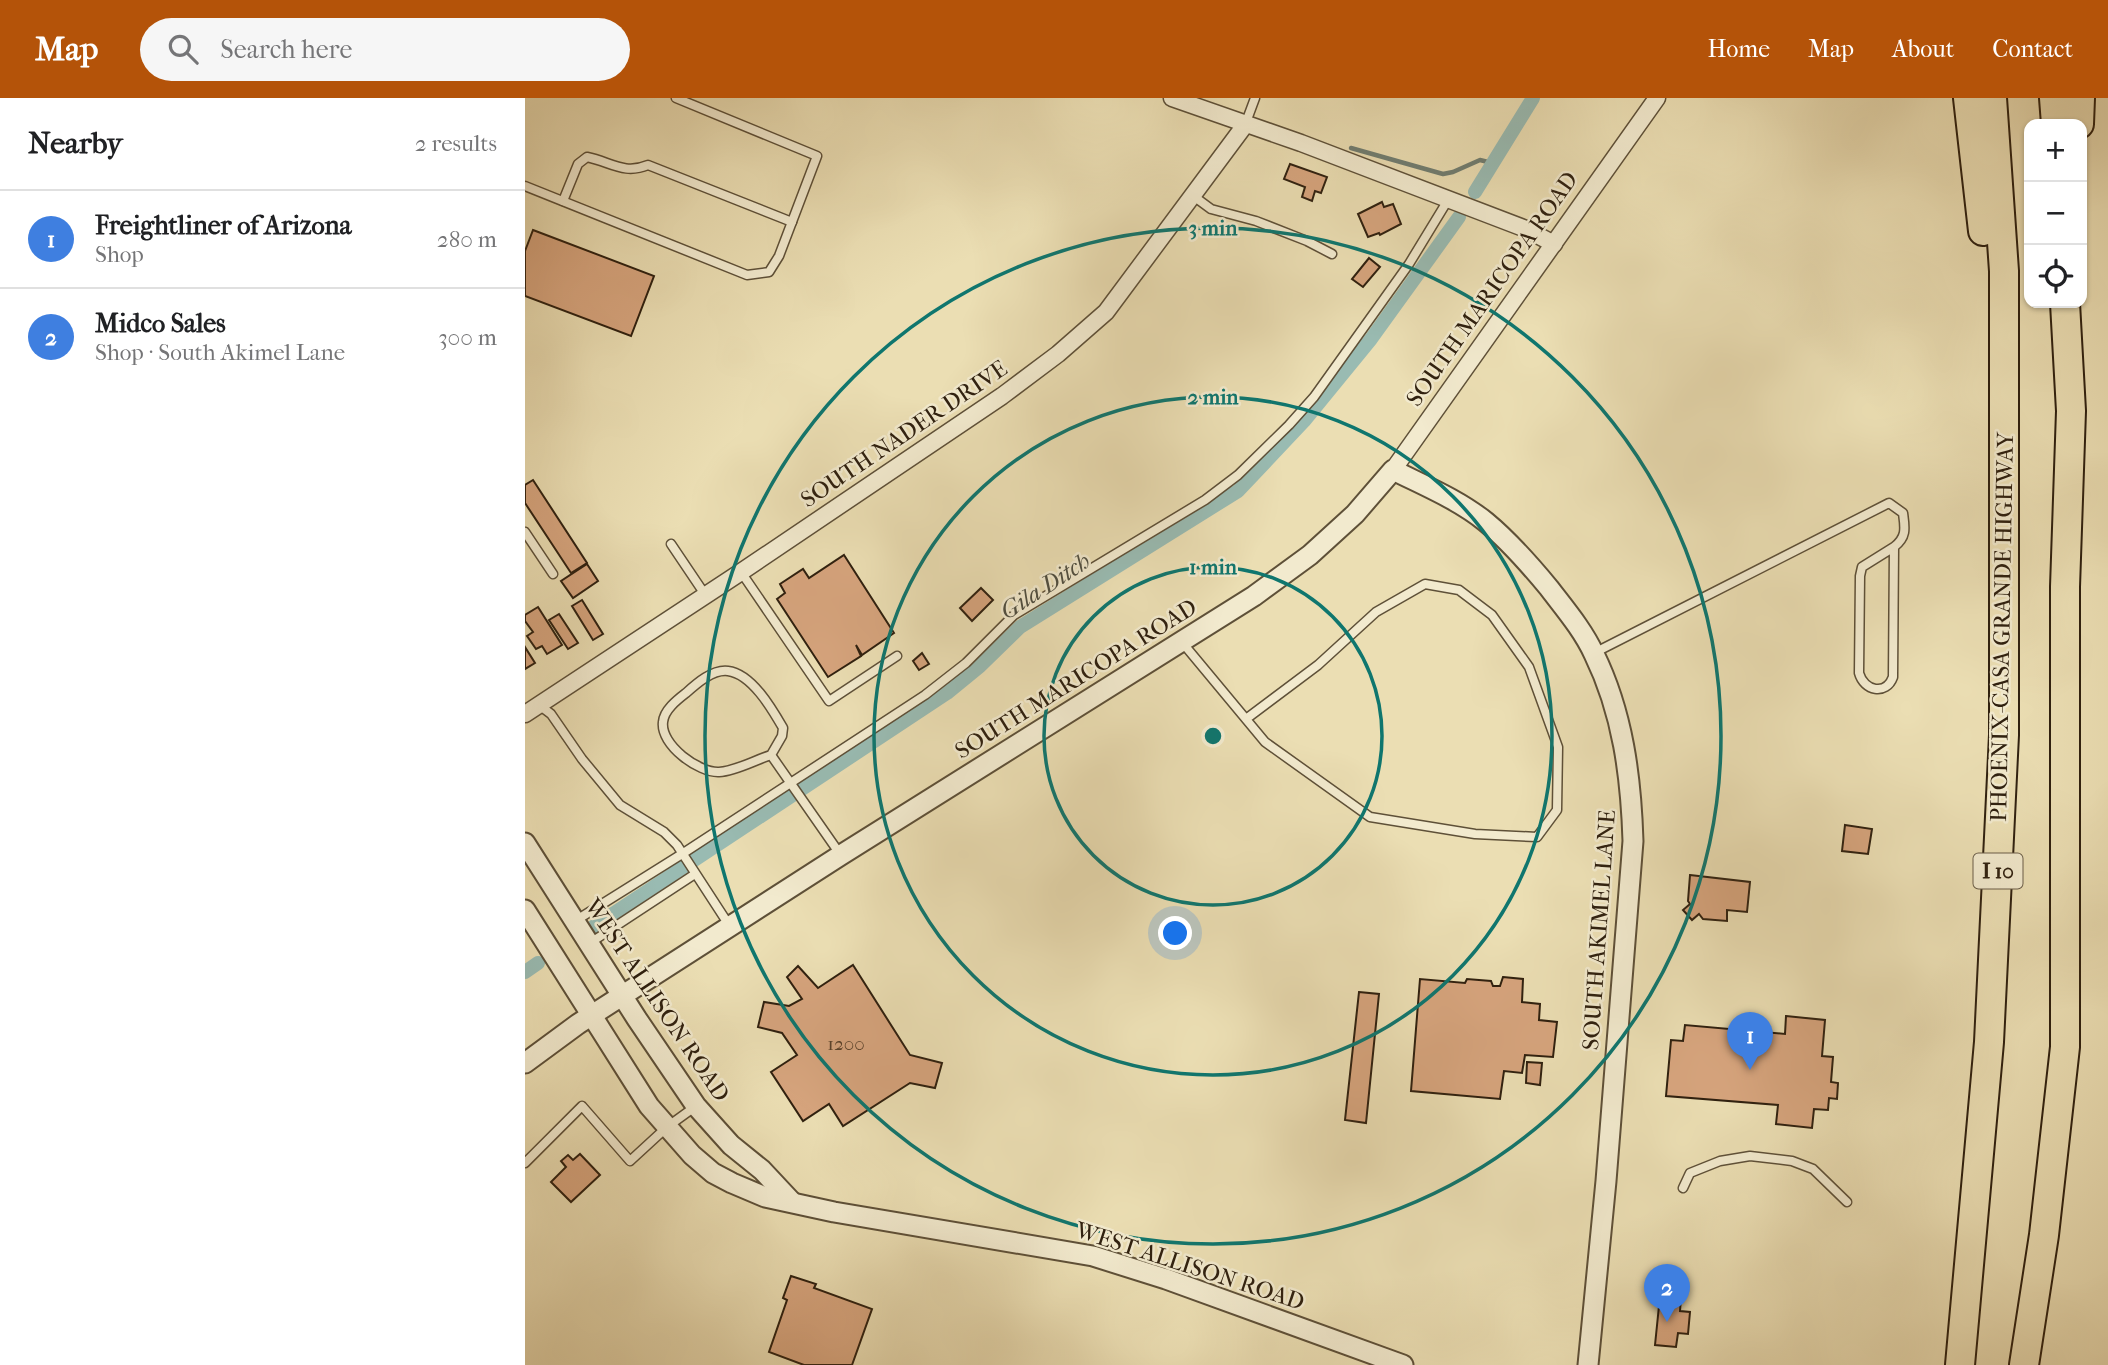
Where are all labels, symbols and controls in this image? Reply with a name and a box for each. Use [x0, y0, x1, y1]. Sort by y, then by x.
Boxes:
search box [140, 18, 630, 81]
text: Map [35, 30, 98, 69]
icon: search [164, 30, 202, 68]
text: Search here [220, 34, 352, 65]
text: Home [1708, 35, 1770, 63]
text: Map [1808, 35, 1854, 63]
text: About [1892, 35, 1954, 63]
text: Contact [1992, 35, 2073, 63]
map controls [2024, 119, 2087, 308]
button: + [2024, 119, 2087, 182]
text: Nearby [28, 126, 123, 161]
text: 2 results [415, 130, 497, 157]
street label: SOUTH MARICOPA ROAD [1401, 167, 1583, 411]
button: − [2024, 182, 2087, 245]
text: Freightliner of Arizona [95, 210, 352, 241]
text: 3 min [1189, 216, 1238, 240]
text: 1 [47, 226, 55, 253]
text: 280 m [437, 226, 497, 253]
text: Shop [95, 241, 144, 268]
button: locate [2024, 245, 2087, 308]
text: Midco Sales [95, 308, 226, 339]
text: 2 [45, 324, 57, 351]
text: 300 m [438, 324, 497, 351]
text: Shop · South Akimel Lane [95, 339, 345, 366]
street label: SOUTH NADER DRIVE [796, 355, 1012, 513]
text: 2 min [1187, 385, 1239, 409]
street label: PHOENIX-CASA GRANDE HIGHWAY [1985, 430, 2019, 822]
water label: Gila Ditch [995, 547, 1095, 625]
text: 1 min [1189, 555, 1238, 579]
street label: SOUTH MARICOPA ROAD [950, 593, 1202, 765]
centre of rings [1201, 724, 1225, 748]
street label: SOUTH AKIMEL LANE [1577, 809, 1621, 1051]
road number: I 10 [1973, 854, 2023, 888]
street label: WEST ALLISON ROAD [578, 893, 735, 1107]
your location [1158, 916, 1192, 950]
pin: 1 [1727, 1012, 1773, 1070]
house number: 1200 [827, 1033, 865, 1055]
street label: WEST ALLISON ROAD [1071, 1216, 1308, 1316]
pin: 2 [1644, 1264, 1690, 1322]

